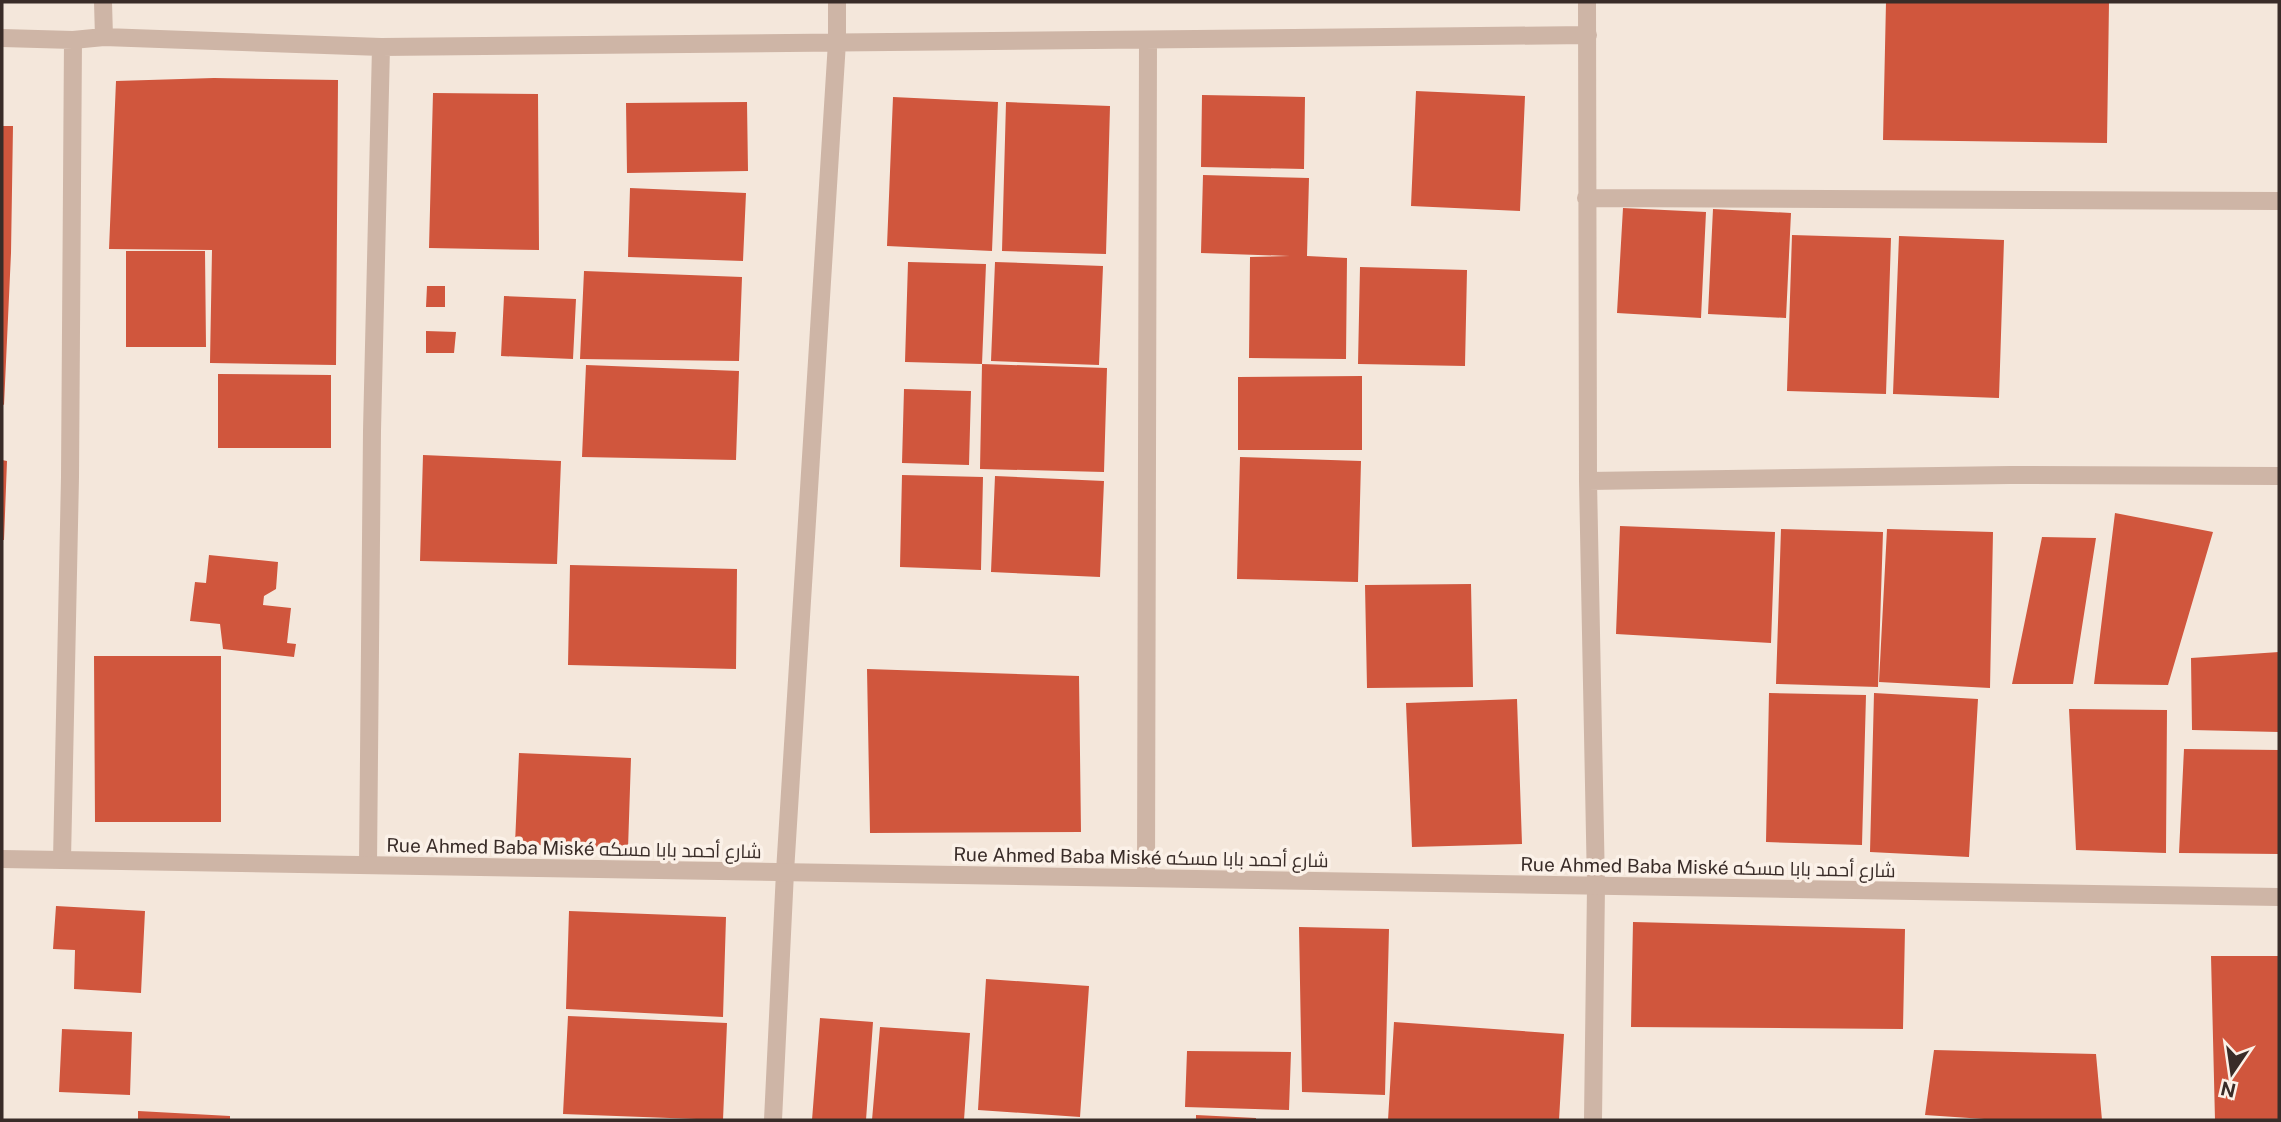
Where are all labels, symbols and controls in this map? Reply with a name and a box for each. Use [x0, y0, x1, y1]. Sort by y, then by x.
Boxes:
street label: Rue Ahmed Baba Miské شارع أحمد بابا مسكه [386, 834, 762, 865]
street label: Rue Ahmed Baba Miské شارع أحمد بابا مسكه [953, 843, 1329, 874]
street label: Rue Ahmed Baba Miské شارع أحمد بابا مسكه [1520, 853, 1896, 884]
north arrow [2197, 1038, 2267, 1108]
text: N [2218, 1077, 2238, 1102]

